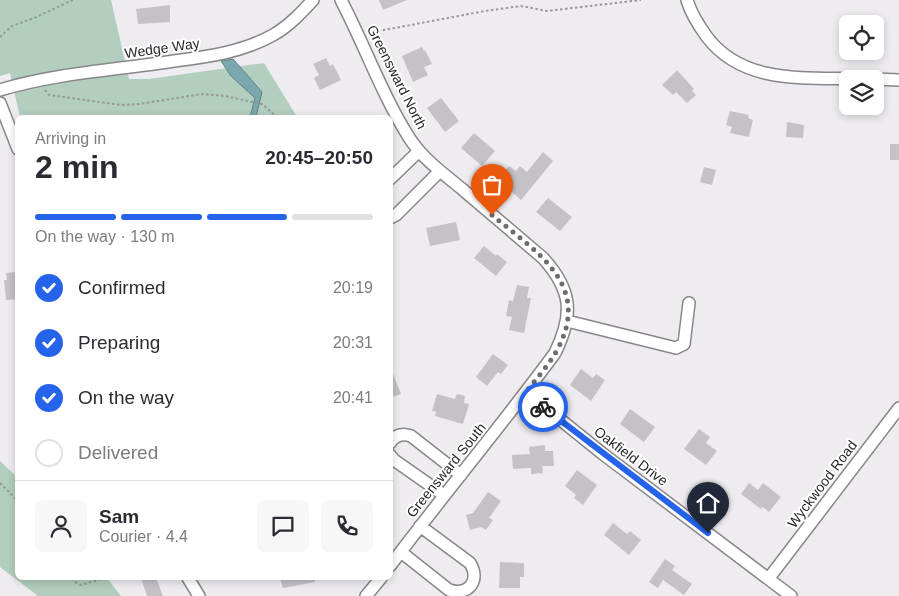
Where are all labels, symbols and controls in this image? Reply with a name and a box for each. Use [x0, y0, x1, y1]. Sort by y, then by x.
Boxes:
map controls [839, 15, 884, 115]
button: locate [839, 15, 884, 60]
street label: Greensward North [364, 22, 430, 132]
street label: Wedge Way [124, 35, 200, 61]
button: layers [839, 70, 884, 115]
text: Arriving in [35, 130, 106, 147]
text: 20:45–20:50 [265, 147, 373, 168]
text: 2 min [35, 149, 119, 185]
pin [471, 164, 513, 215]
icon: bag [478, 171, 506, 199]
text: On the way · 130 m [35, 228, 175, 245]
icon: check [35, 274, 63, 302]
text: Confirmed [78, 277, 166, 298]
text: 20:19 [333, 279, 373, 296]
icon: check [35, 329, 63, 357]
text: Preparing [78, 332, 160, 353]
text: 20:31 [333, 334, 373, 351]
courier [518, 382, 568, 432]
icon: check [35, 384, 63, 412]
text: On the way [78, 387, 174, 408]
text: 20:41 [333, 389, 373, 406]
icon: bike [529, 393, 557, 421]
street label: Greensward South [403, 420, 489, 520]
street label: Oakfield Drive [591, 423, 671, 489]
street label: Wyckwood Road [784, 437, 860, 531]
text: Delivered [78, 442, 158, 463]
pin [687, 482, 729, 533]
icon: home [694, 489, 722, 517]
button: person [35, 500, 87, 552]
button: chat [257, 500, 309, 552]
button: phone [321, 500, 373, 552]
text: Sam [99, 506, 139, 527]
text: Courier · 4.4 [99, 528, 188, 545]

